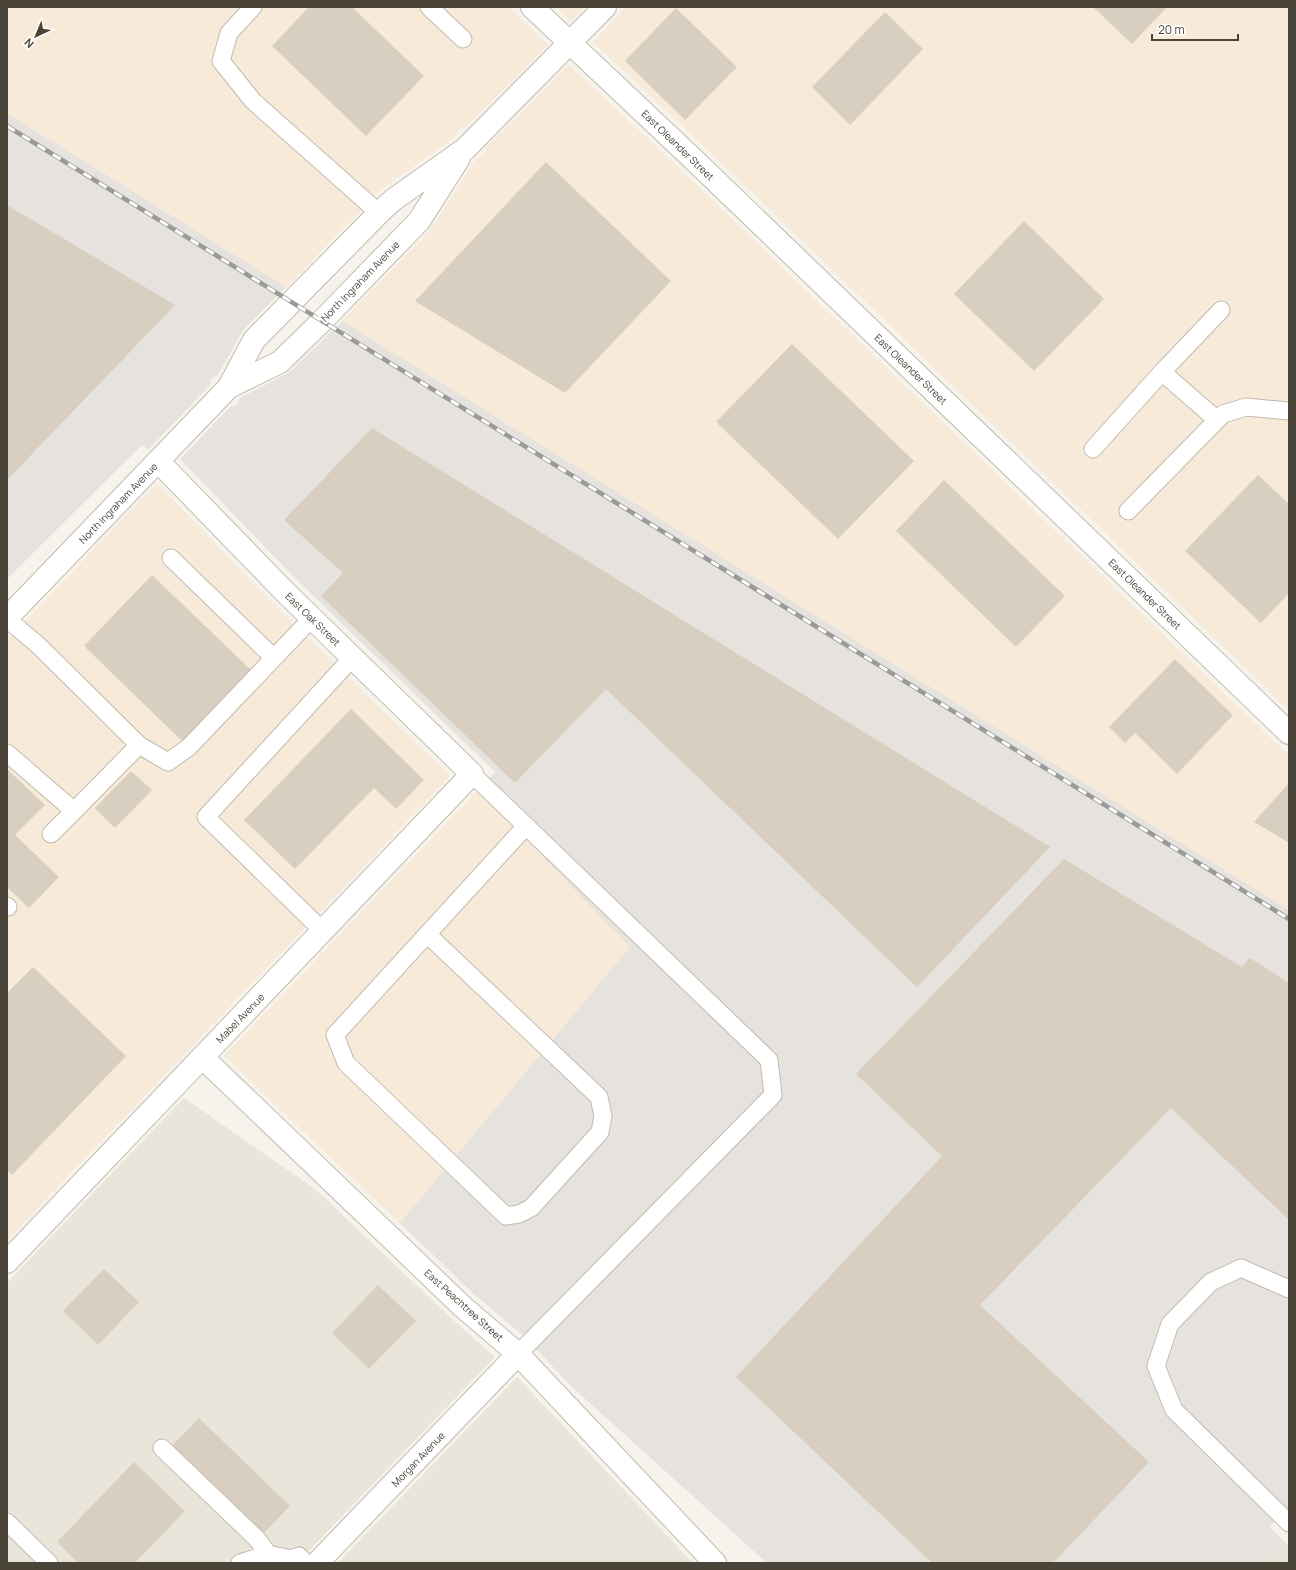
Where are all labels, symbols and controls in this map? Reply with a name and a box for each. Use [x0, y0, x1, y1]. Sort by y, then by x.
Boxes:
north arrow [16, 16, 56, 56]
scale bar [1152, 16, 1238, 42]
text: 20 m [1158, 21, 1185, 38]
text: N [21, 35, 37, 52]
street label: East Oleander Street [639, 107, 717, 183]
street label: North Ingraham Avenue [318, 237, 403, 325]
street label: East Oleander Street [872, 331, 950, 407]
street label: North Ingraham Avenue [76, 459, 161, 547]
street label: East Oleander Street [1106, 556, 1184, 632]
street label: East Oak Street [282, 589, 344, 649]
street label: Mabel Avenue [213, 990, 267, 1046]
street label: East Peachtree Street [421, 1266, 507, 1344]
street label: Morgan Avenue [388, 1428, 448, 1490]

